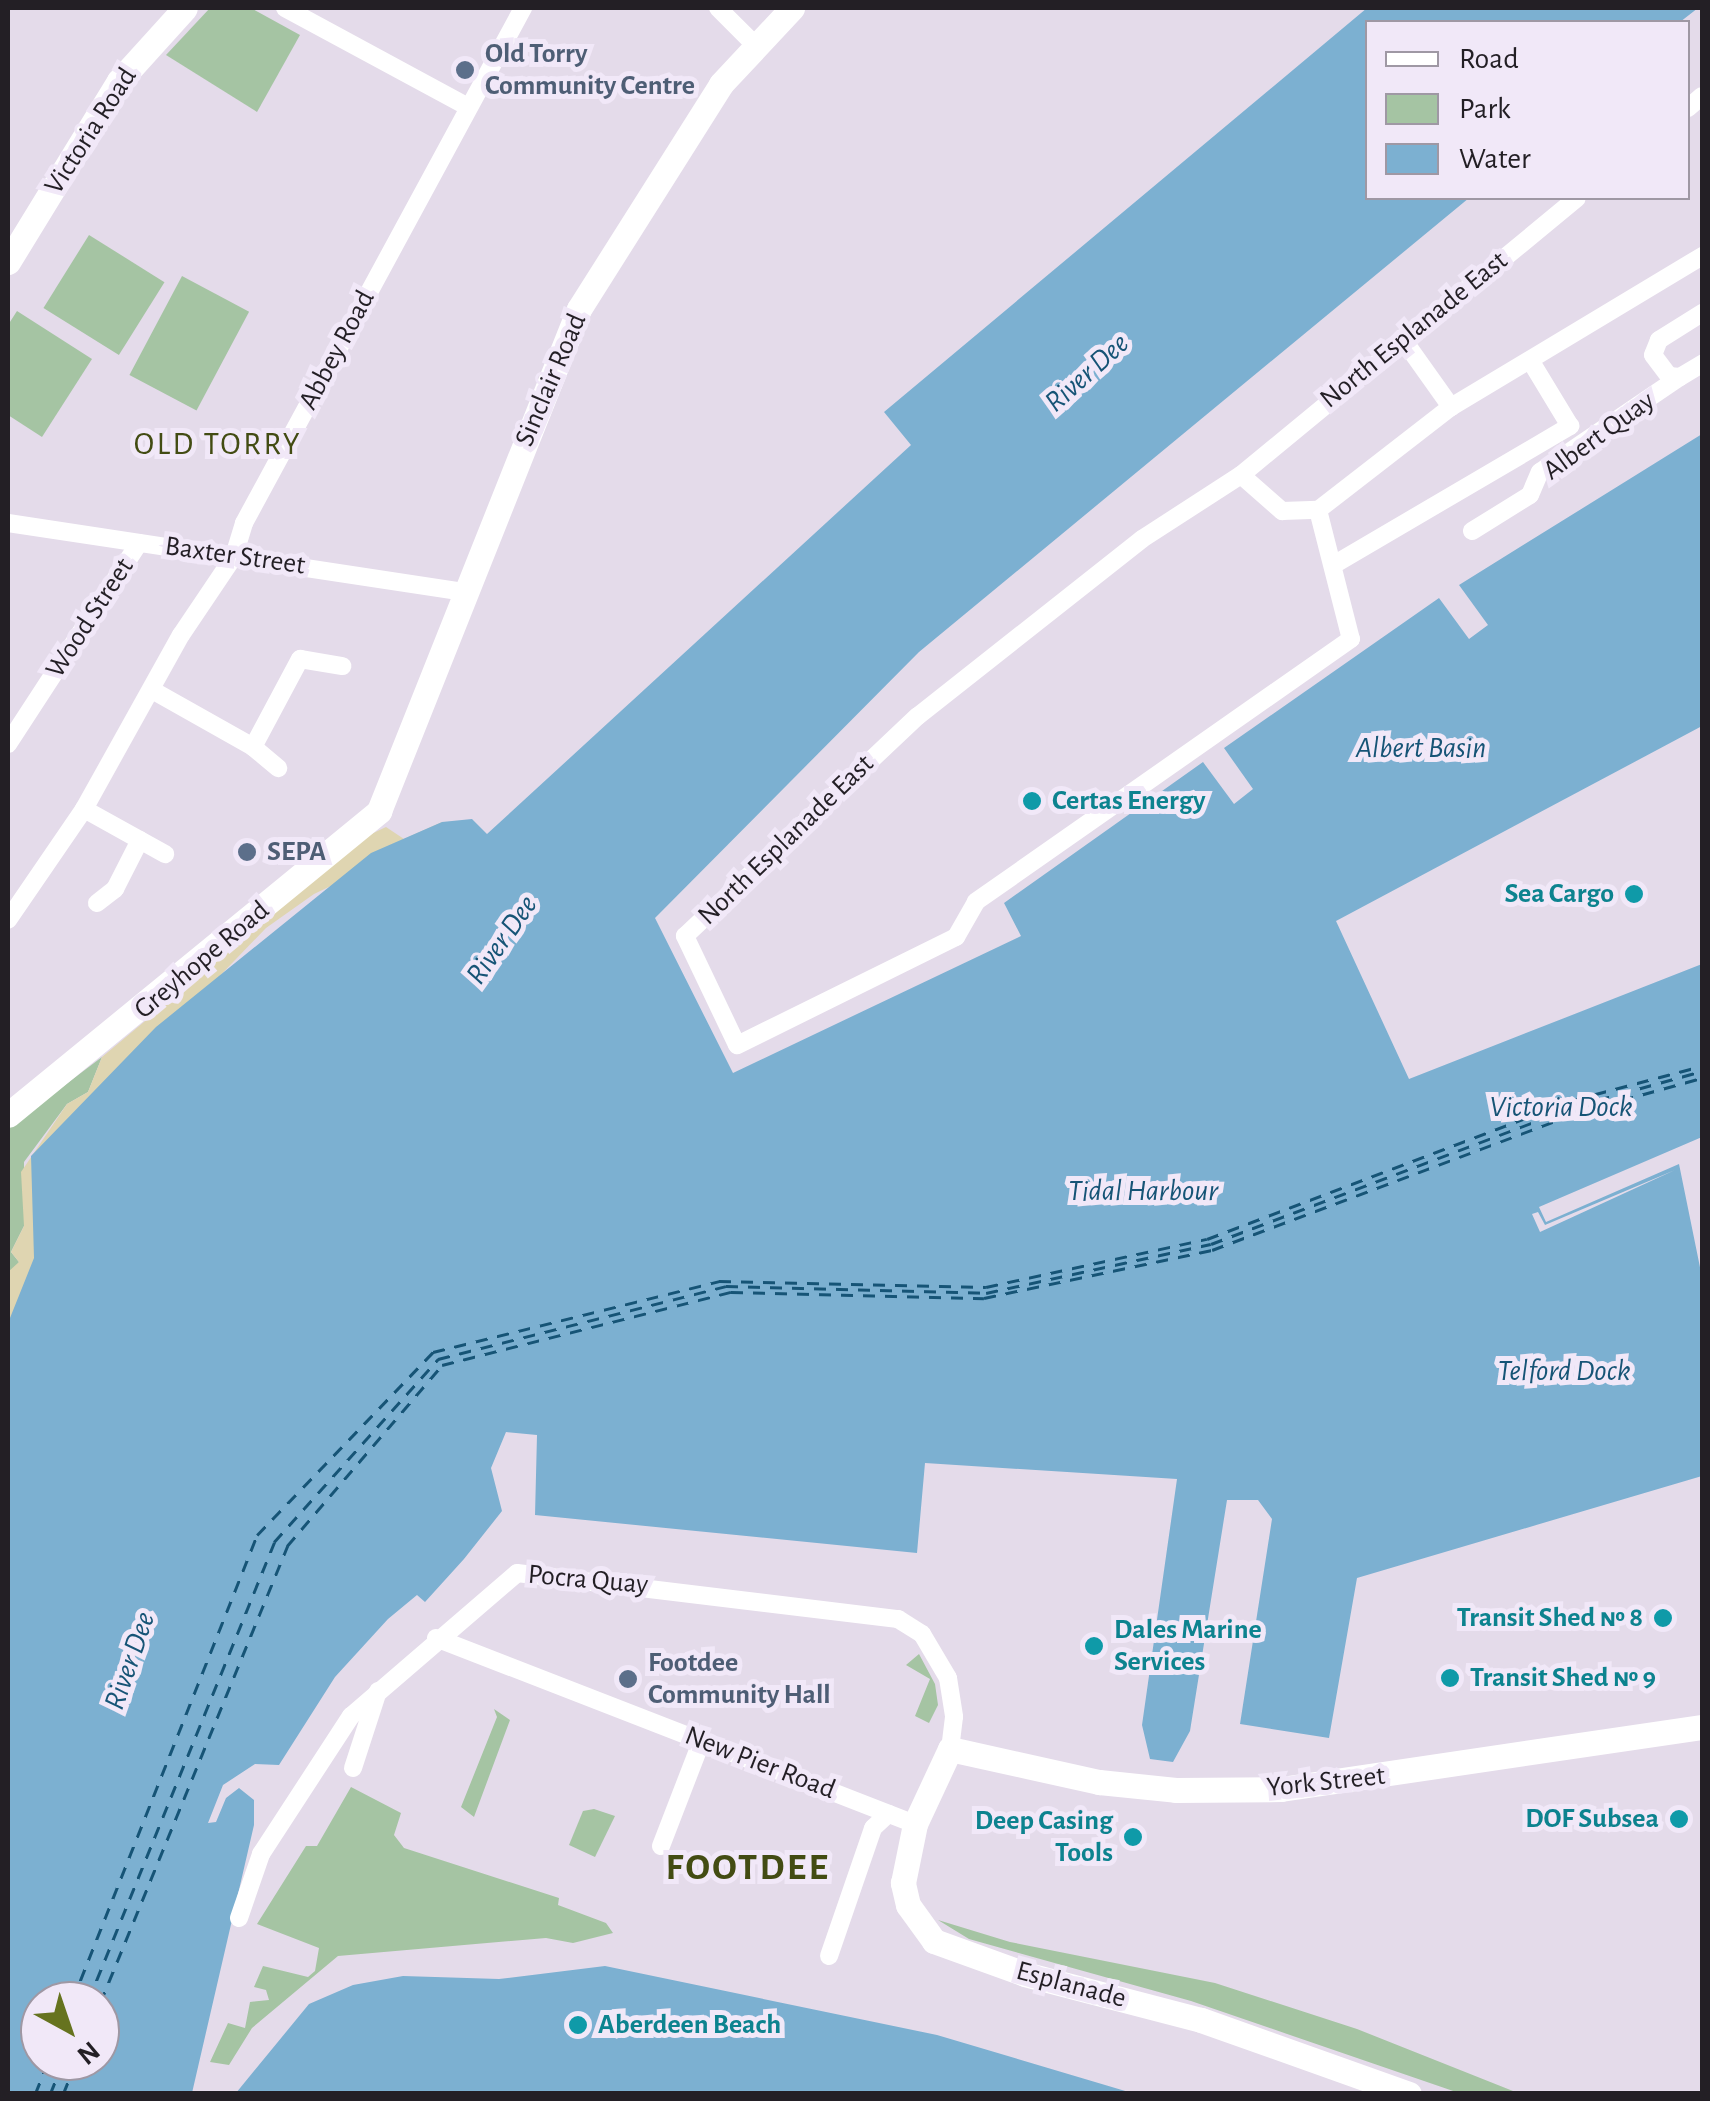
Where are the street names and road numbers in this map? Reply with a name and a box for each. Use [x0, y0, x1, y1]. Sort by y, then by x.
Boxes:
street label: Victoria Road [38, 61, 144, 201]
street label: North Esplanade East [1314, 244, 1514, 416]
street label: Abbey Road [292, 285, 382, 415]
street label: Sinclair Road [508, 308, 594, 452]
street label: Albert Quay [1537, 384, 1661, 488]
street label: Baxter Street [163, 530, 307, 582]
street label: Wood Street [39, 552, 141, 684]
street label: North Esplanade East [691, 748, 881, 932]
street label: Greyhope Road [128, 894, 276, 1026]
street label: Pocra Quay [526, 1558, 650, 1602]
street label: New Pier Road [680, 1719, 840, 1807]
street label: York Street [1265, 1759, 1387, 1805]
street label: Esplanade [1012, 1954, 1130, 2016]

